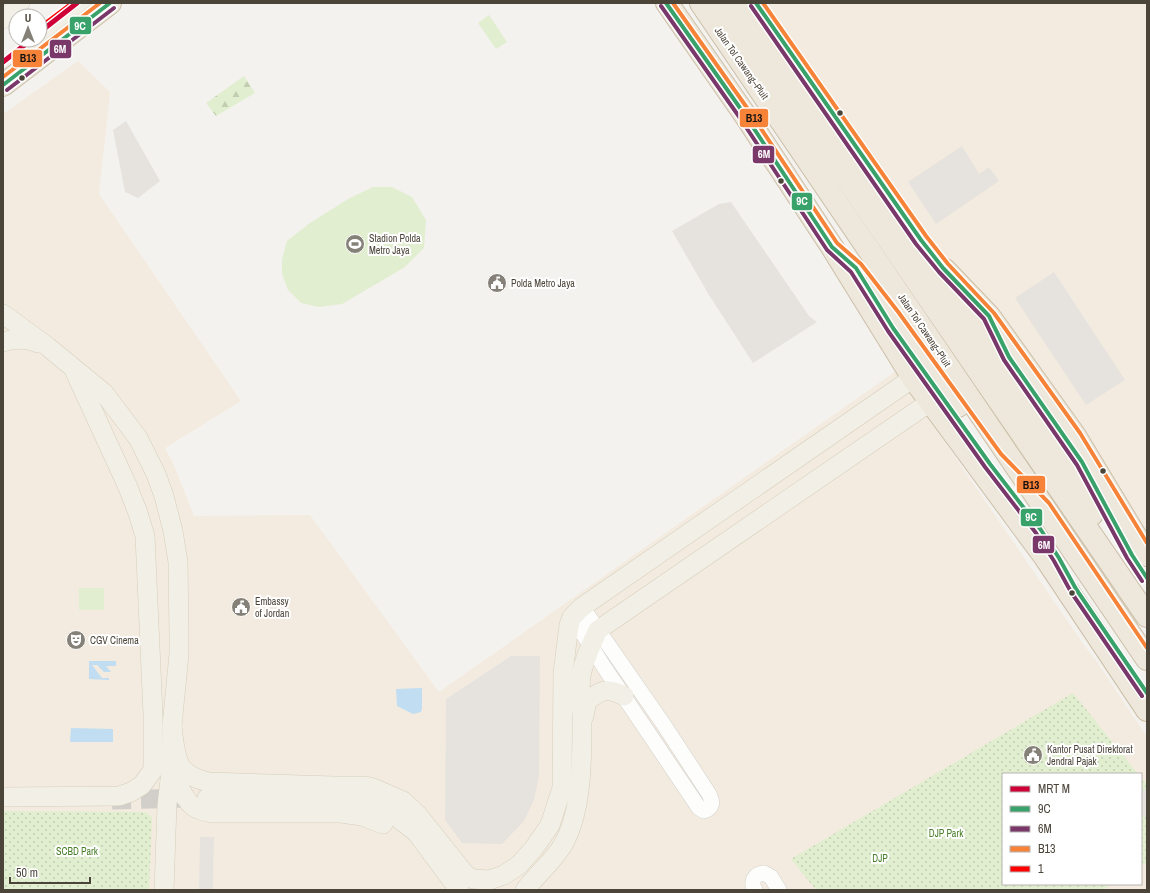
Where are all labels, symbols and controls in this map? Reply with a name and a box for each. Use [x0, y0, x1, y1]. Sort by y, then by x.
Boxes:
north arrow [8, 8, 48, 48]
text: U [25, 11, 31, 25]
line badge: 9C [69, 16, 92, 35]
text: 9C [74, 19, 86, 33]
street label: Jalan Tol Cawang–Pluit [712, 25, 772, 103]
line badge: 6M [49, 39, 72, 59]
text: 6M [54, 42, 66, 56]
line badge: B13 [12, 49, 43, 68]
text: B13 [20, 51, 36, 65]
unlabelled marker [17, 73, 27, 83]
line badge: B13 [739, 108, 769, 128]
unlabelled marker [835, 108, 845, 118]
text: B13 [746, 111, 762, 125]
line badge: 6M [752, 145, 775, 164]
text: 6M [758, 147, 770, 161]
unlabelled marker [776, 176, 786, 186]
line badge: 9C [791, 192, 813, 211]
text: 9C [796, 194, 808, 208]
place label: Stadion Polda Metro Jaya [369, 232, 421, 257]
sports icon: Stadion Polda Metro Jaya [344, 233, 366, 255]
public building icon: Polda Metro Jaya [486, 272, 508, 294]
place label: Polda Metro Jaya [511, 277, 575, 290]
street label: Jalan Tol Cawang–Pluit [895, 291, 954, 370]
unlabelled marker [1098, 466, 1108, 476]
line badge: B13 [1016, 475, 1046, 494]
text: B13 [1023, 478, 1039, 492]
line badge: 9C [1020, 508, 1043, 527]
text: 9C [1025, 510, 1037, 524]
line badge: 6M [1032, 535, 1055, 554]
text: 6M [1038, 538, 1050, 552]
unlabelled marker [1067, 588, 1077, 598]
place label: Embassy of Jordan [255, 595, 290, 620]
public building icon: Embassy of Jordan [230, 596, 252, 618]
theatre icon: CGV Cinema [65, 629, 87, 651]
place label: CGV Cinema [90, 634, 139, 647]
place label: Kantor Pusat Direktorat Jendral Pajak [1047, 743, 1133, 768]
public building icon: Kantor Pusat Direktorat Jendral Pajak [1022, 744, 1044, 766]
legend [1002, 773, 1142, 885]
text: MRT M [1038, 781, 1070, 797]
text: 9C [1038, 801, 1051, 817]
text: 6M [1038, 821, 1052, 837]
park label: DJP Park [929, 827, 964, 840]
text: B13 [1038, 841, 1056, 857]
park label: SCBD Park [56, 845, 99, 858]
park label: DJP [872, 852, 888, 865]
scale bar [10, 859, 90, 885]
text: 1 [1038, 861, 1044, 877]
text: 50 m [16, 865, 38, 881]

